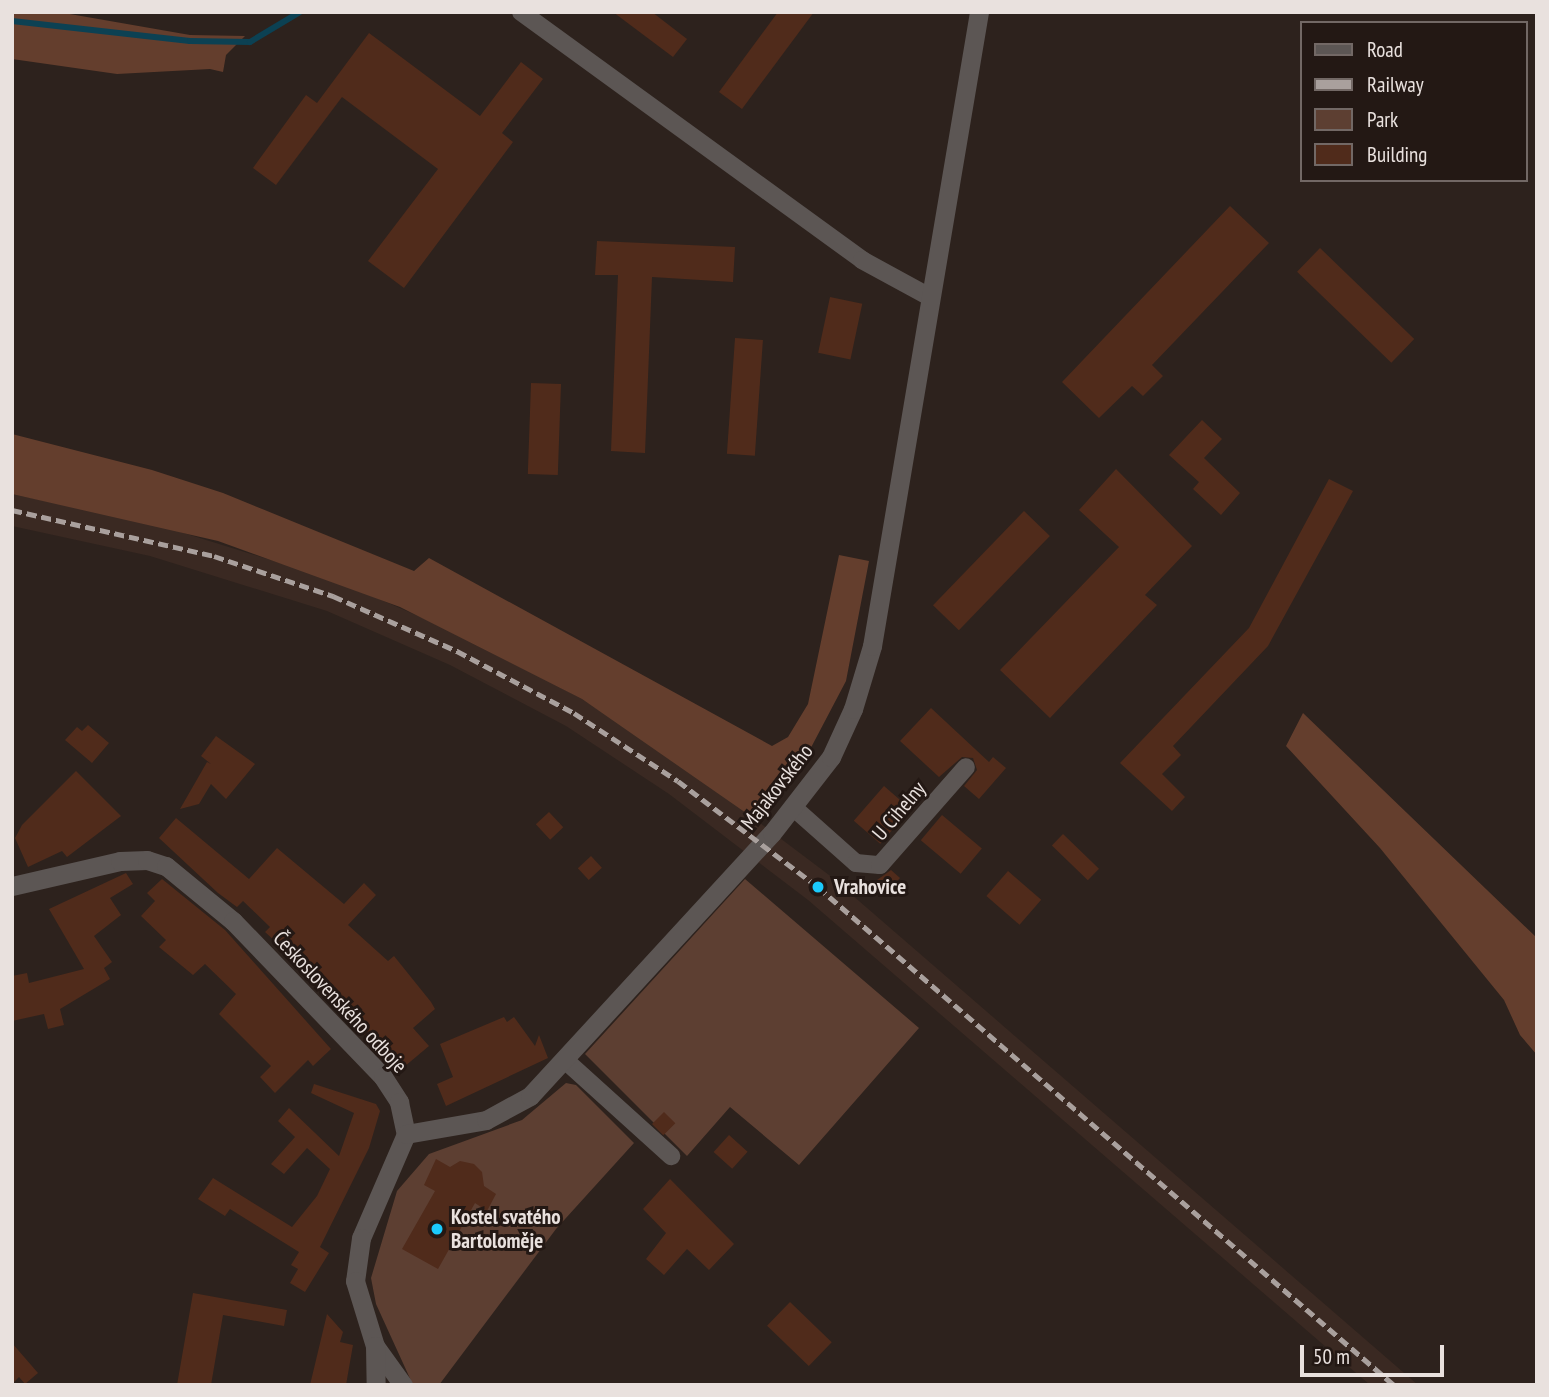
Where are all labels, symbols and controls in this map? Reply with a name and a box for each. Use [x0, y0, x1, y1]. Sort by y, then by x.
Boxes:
legend [1300, 21, 1528, 182]
text: Road [1367, 36, 1403, 63]
text: Railway [1367, 71, 1424, 98]
text: Park [1367, 106, 1398, 133]
text: Building [1367, 141, 1427, 168]
street label: Majakovského [736, 739, 818, 835]
street label: U Cihelny [867, 776, 931, 846]
place label: Vrahovice [834, 874, 906, 900]
marker: Vrahovice [808, 877, 828, 897]
street label: Československého odboje [268, 926, 412, 1078]
place label: Kostel svatého Bartoloměje [451, 1204, 561, 1254]
marker: Kostel svatého Bartoloměje [429, 1221, 445, 1237]
scale bar [1304, 1330, 1448, 1374]
text: 50 m [1313, 1343, 1350, 1370]

